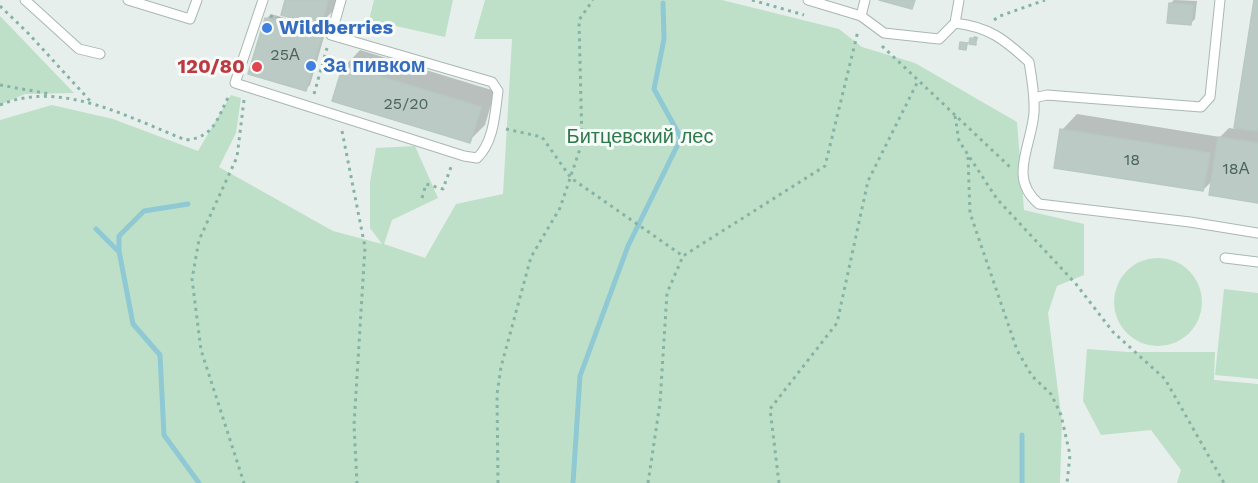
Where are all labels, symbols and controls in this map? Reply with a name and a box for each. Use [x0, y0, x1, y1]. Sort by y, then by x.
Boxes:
place label: Wildberries [279, 16, 393, 40]
marker: Wildberries [260, 21, 274, 35]
house number: 25А [270, 45, 300, 65]
place label: За пивком [323, 54, 426, 78]
place label: 120/80 [177, 55, 245, 79]
marker: За пивком [304, 59, 318, 73]
marker: 120/80 [250, 60, 264, 74]
house number: 25/20 [384, 94, 428, 114]
park label: Битцевский лес [567, 125, 713, 149]
house number: 18 [1124, 150, 1140, 170]
house number: 18А [1223, 159, 1249, 179]

